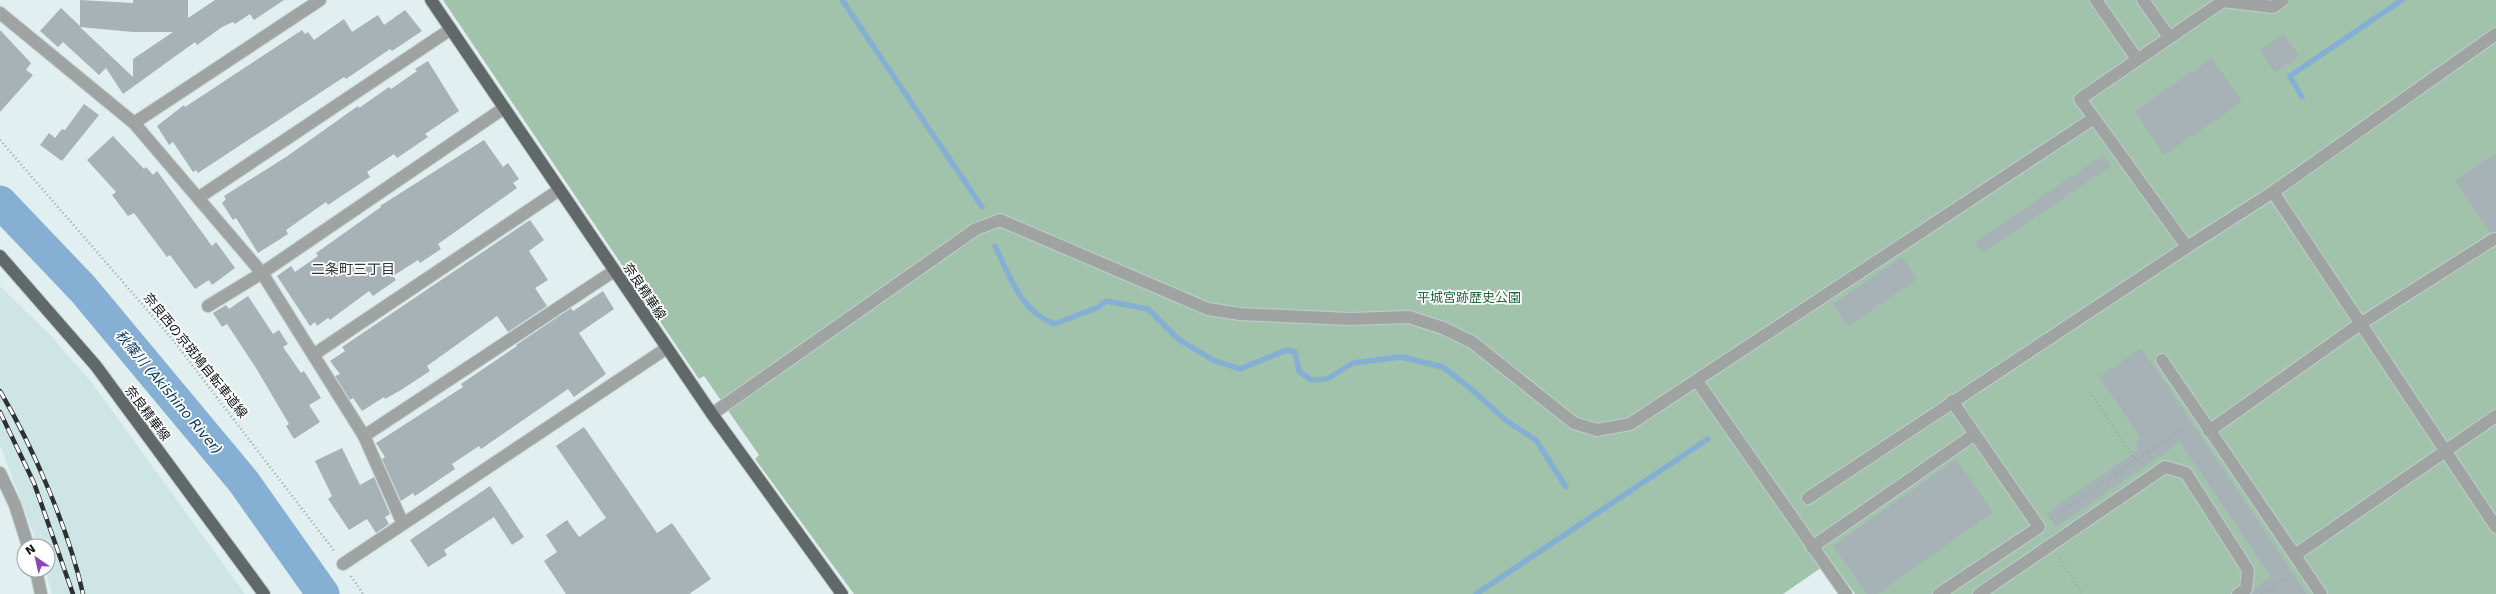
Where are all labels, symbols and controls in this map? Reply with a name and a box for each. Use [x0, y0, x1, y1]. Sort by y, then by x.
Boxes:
street label: 奈良精華線 [620, 260, 669, 322]
district label: 二条町三丁目 [311, 261, 395, 277]
street label: 奈良西の京斑鳩自転車道線 [141, 290, 251, 421]
park label: 平城宮跡歴史公園 [1417, 290, 1521, 305]
water label: 秋篠川 (Akishino River) [112, 327, 226, 457]
street label: 奈良精華線 [122, 383, 173, 444]
north arrow [16, 538, 56, 578]
text: N [23, 542, 38, 558]

